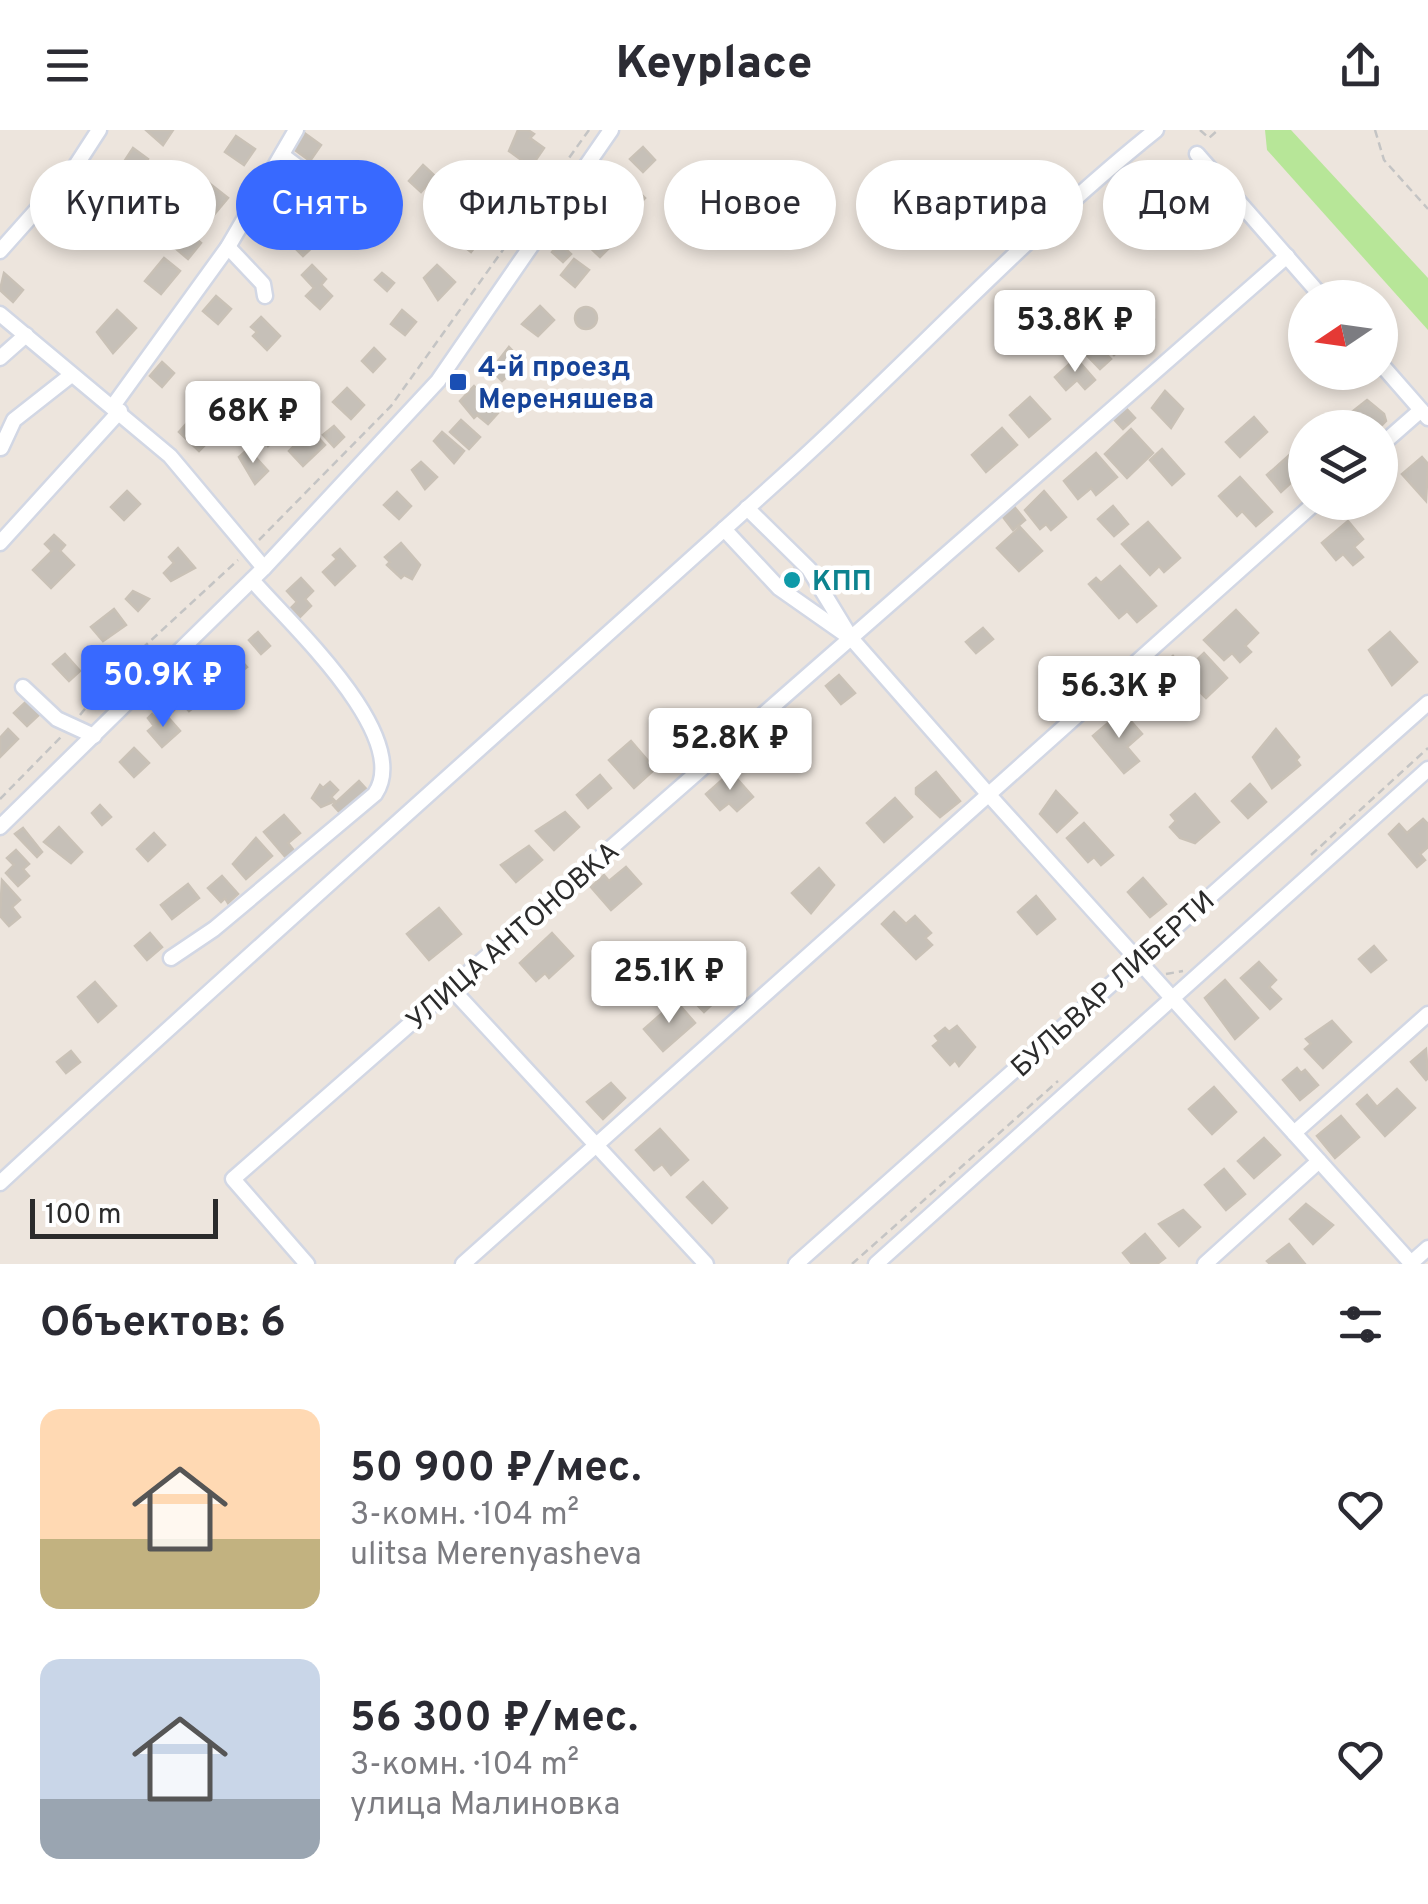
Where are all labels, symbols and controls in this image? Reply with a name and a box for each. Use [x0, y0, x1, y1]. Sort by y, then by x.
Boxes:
text: Keyplace [616, 37, 812, 94]
icon: menu [40, 38, 95, 93]
icon: share [1333, 38, 1388, 93]
chip: Купить [30, 160, 216, 250]
chip: Снять [236, 160, 403, 250]
chip: Фильтры [423, 160, 644, 250]
chip: Новое [664, 160, 836, 250]
chip: Квартира [856, 160, 1083, 250]
chip: Дом [1103, 160, 1246, 250]
north arrow [1288, 280, 1398, 390]
map controls [1288, 280, 1398, 520]
pin: 53.8K ₽ [983, 290, 1167, 375]
text: 53.8K ₽ [1016, 302, 1134, 342]
place label: 4-й проезд Мереняшева [478, 351, 654, 419]
marker: 4-й проезд Мереняшева [447, 371, 469, 393]
pin: 68K ₽ [183, 381, 323, 466]
text: 68K ₽ [207, 393, 299, 433]
button: layers [1288, 410, 1398, 520]
place label: КПП [812, 565, 872, 601]
marker: КПП [781, 569, 803, 591]
pin: 50.9K ₽ [71, 645, 255, 730]
pin: 56.3K ₽ [1027, 656, 1211, 741]
text: 50.9K ₽ [103, 657, 223, 697]
text: 56.3K ₽ [1060, 668, 1178, 708]
pin: 52.8K ₽ [638, 708, 822, 793]
text: 52.8K ₽ [671, 720, 789, 760]
street label: УЛИЦА АНТОНОВКА [400, 835, 628, 1040]
street label: БУЛЬВАР ЛИБЕРТИ [1004, 884, 1224, 1086]
pin: 25.1K ₽ [577, 941, 761, 1026]
text: 25.1K ₽ [613, 953, 725, 993]
scale bar [30, 1194, 218, 1238]
text: 100 m [45, 1198, 121, 1234]
icon: filters [1333, 1297, 1388, 1352]
text: Объектов: 6 [40, 1298, 286, 1351]
text: 50 900 ₽/мес. [350, 1443, 641, 1496]
icon: home [120, 1449, 240, 1569]
icon: heart [1333, 1482, 1388, 1537]
text: 3-комн. · 104 m² [350, 1496, 579, 1536]
text: ulitsa Merenyasheva [350, 1536, 642, 1576]
text: 56 300 ₽/мес. [350, 1693, 638, 1746]
icon: home [120, 1699, 240, 1819]
icon: heart [1333, 1732, 1388, 1787]
text: 3-комн. · 104 m² [350, 1746, 579, 1786]
text: улица Малиновка [350, 1786, 620, 1826]

